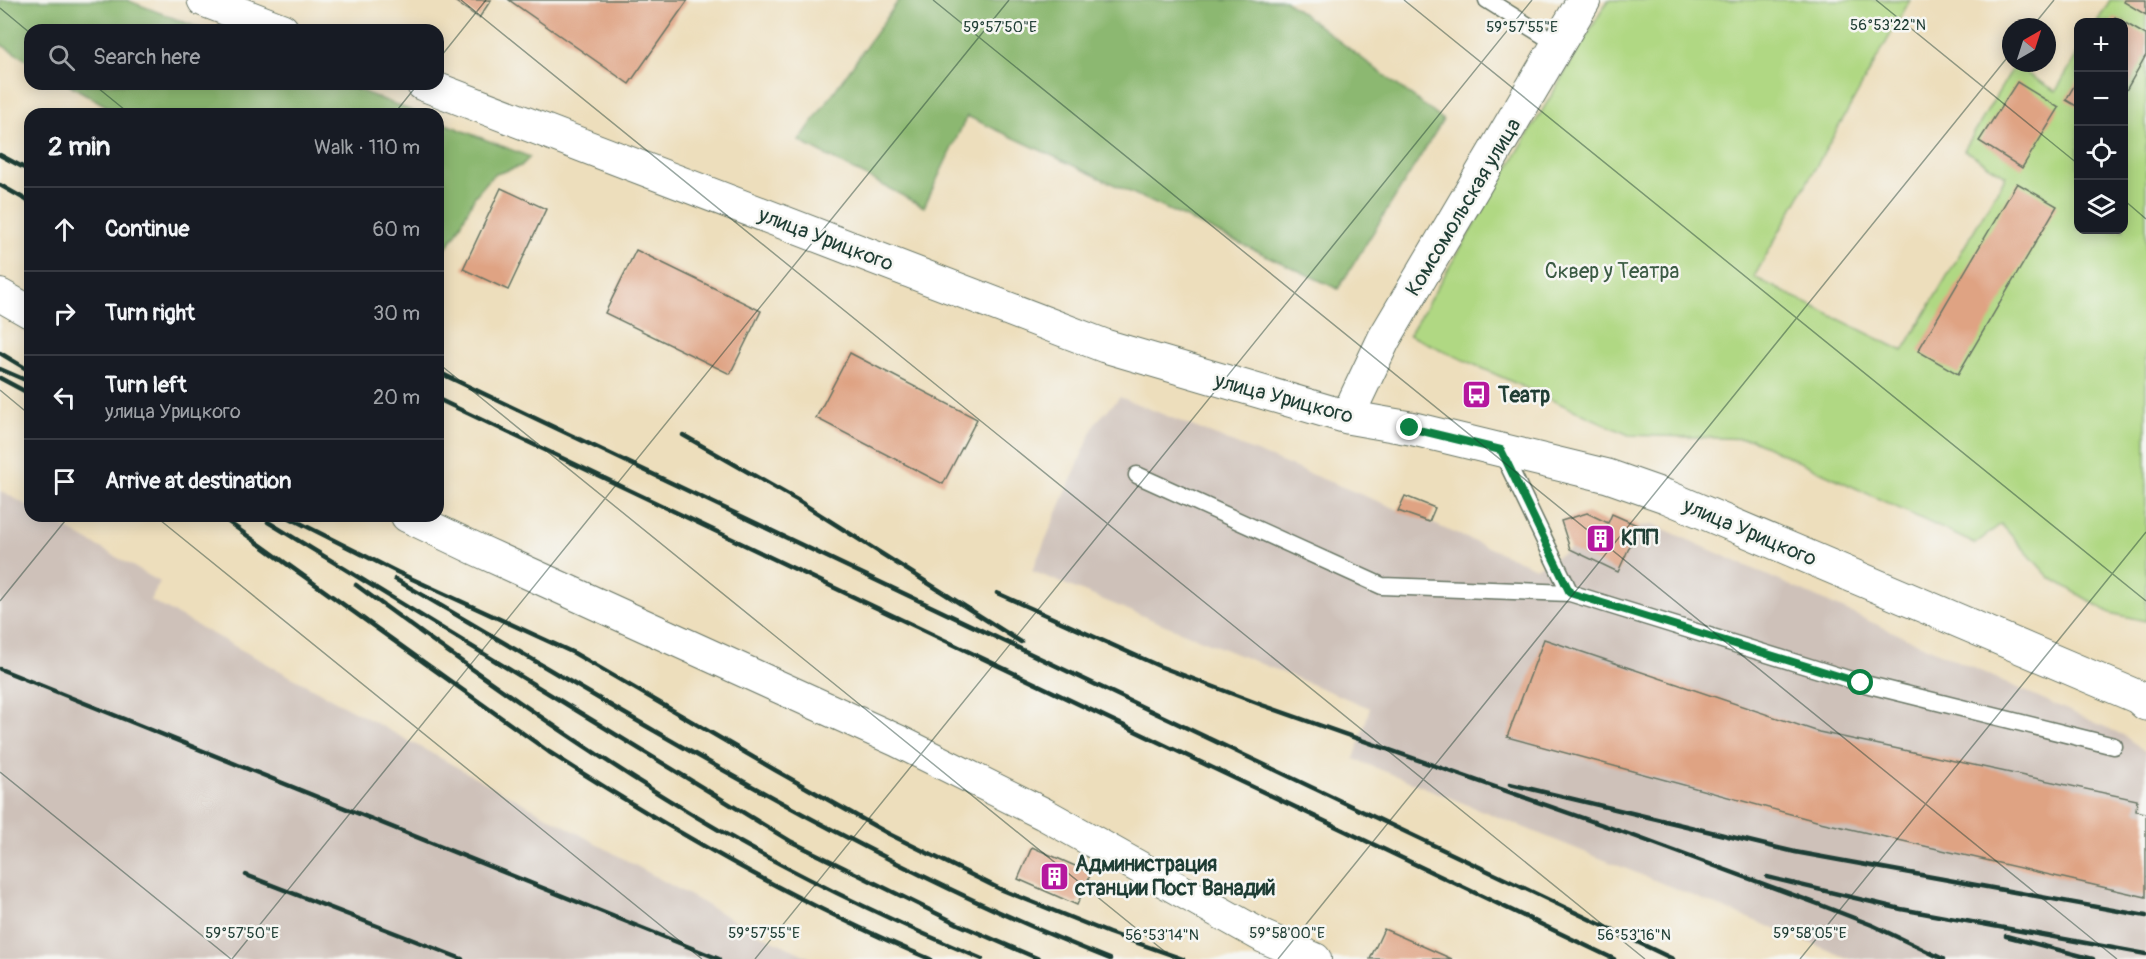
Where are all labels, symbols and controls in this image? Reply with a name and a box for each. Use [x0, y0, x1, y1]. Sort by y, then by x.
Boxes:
text: 56°53'22"N [1850, 16, 1926, 35]
text: 59°57'50"E [963, 18, 1037, 37]
text: 59°57'55"E [1486, 18, 1558, 37]
north arrow [2002, 18, 2056, 72]
map controls [2074, 18, 2128, 234]
button: + [2074, 18, 2128, 72]
search box [24, 24, 444, 90]
icon: search [45, 41, 78, 74]
text: Search here [93, 43, 200, 71]
button: − [2074, 72, 2128, 126]
street label: Комсомольская улица [1400, 113, 1527, 301]
button: locate [2074, 126, 2128, 180]
text: 2 min [48, 131, 110, 163]
text: Walk · 110 m [314, 135, 420, 160]
button: layers [2074, 180, 2128, 234]
street label: улица Урицкого [754, 201, 897, 278]
icon: ahead [48, 213, 81, 246]
text: Continue [105, 215, 189, 243]
text: 60 m [373, 217, 420, 242]
park label: Сквер у Театра [1545, 258, 1679, 285]
icon: right [48, 297, 81, 330]
text: Turn right [105, 299, 195, 327]
text: 30 m [373, 301, 420, 326]
street label: улица Урицкого [1211, 367, 1356, 430]
text: Turn left [105, 371, 187, 399]
bus stop icon: Театр [1461, 379, 1493, 411]
icon: left [48, 381, 81, 414]
place label: Театр [1497, 382, 1550, 409]
text: 20 m [373, 385, 420, 410]
text: улица Урицкого [105, 399, 241, 424]
route end [1396, 414, 1422, 440]
icon: arrive [48, 465, 81, 498]
text: Arrive at destination [105, 467, 291, 495]
street label: улица Урицкого [1678, 492, 1821, 573]
building icon: КПП [1584, 522, 1616, 554]
place label: КПП [1621, 525, 1659, 552]
route start [1847, 669, 1873, 695]
place label: Администрация станции Пост Ванадий [1074, 851, 1276, 902]
building icon: Администрация станции Пост Ванадий [1038, 860, 1070, 892]
text: 59°57'50"E [205, 924, 279, 943]
text: 59°57'55"E [728, 924, 800, 943]
text: 59°58'00"E [1249, 924, 1325, 943]
text: 59°58'05"E [1773, 924, 1847, 943]
text: 56°53'14"N [1125, 926, 1199, 945]
text: 56°53'16"N [1597, 926, 1671, 945]

